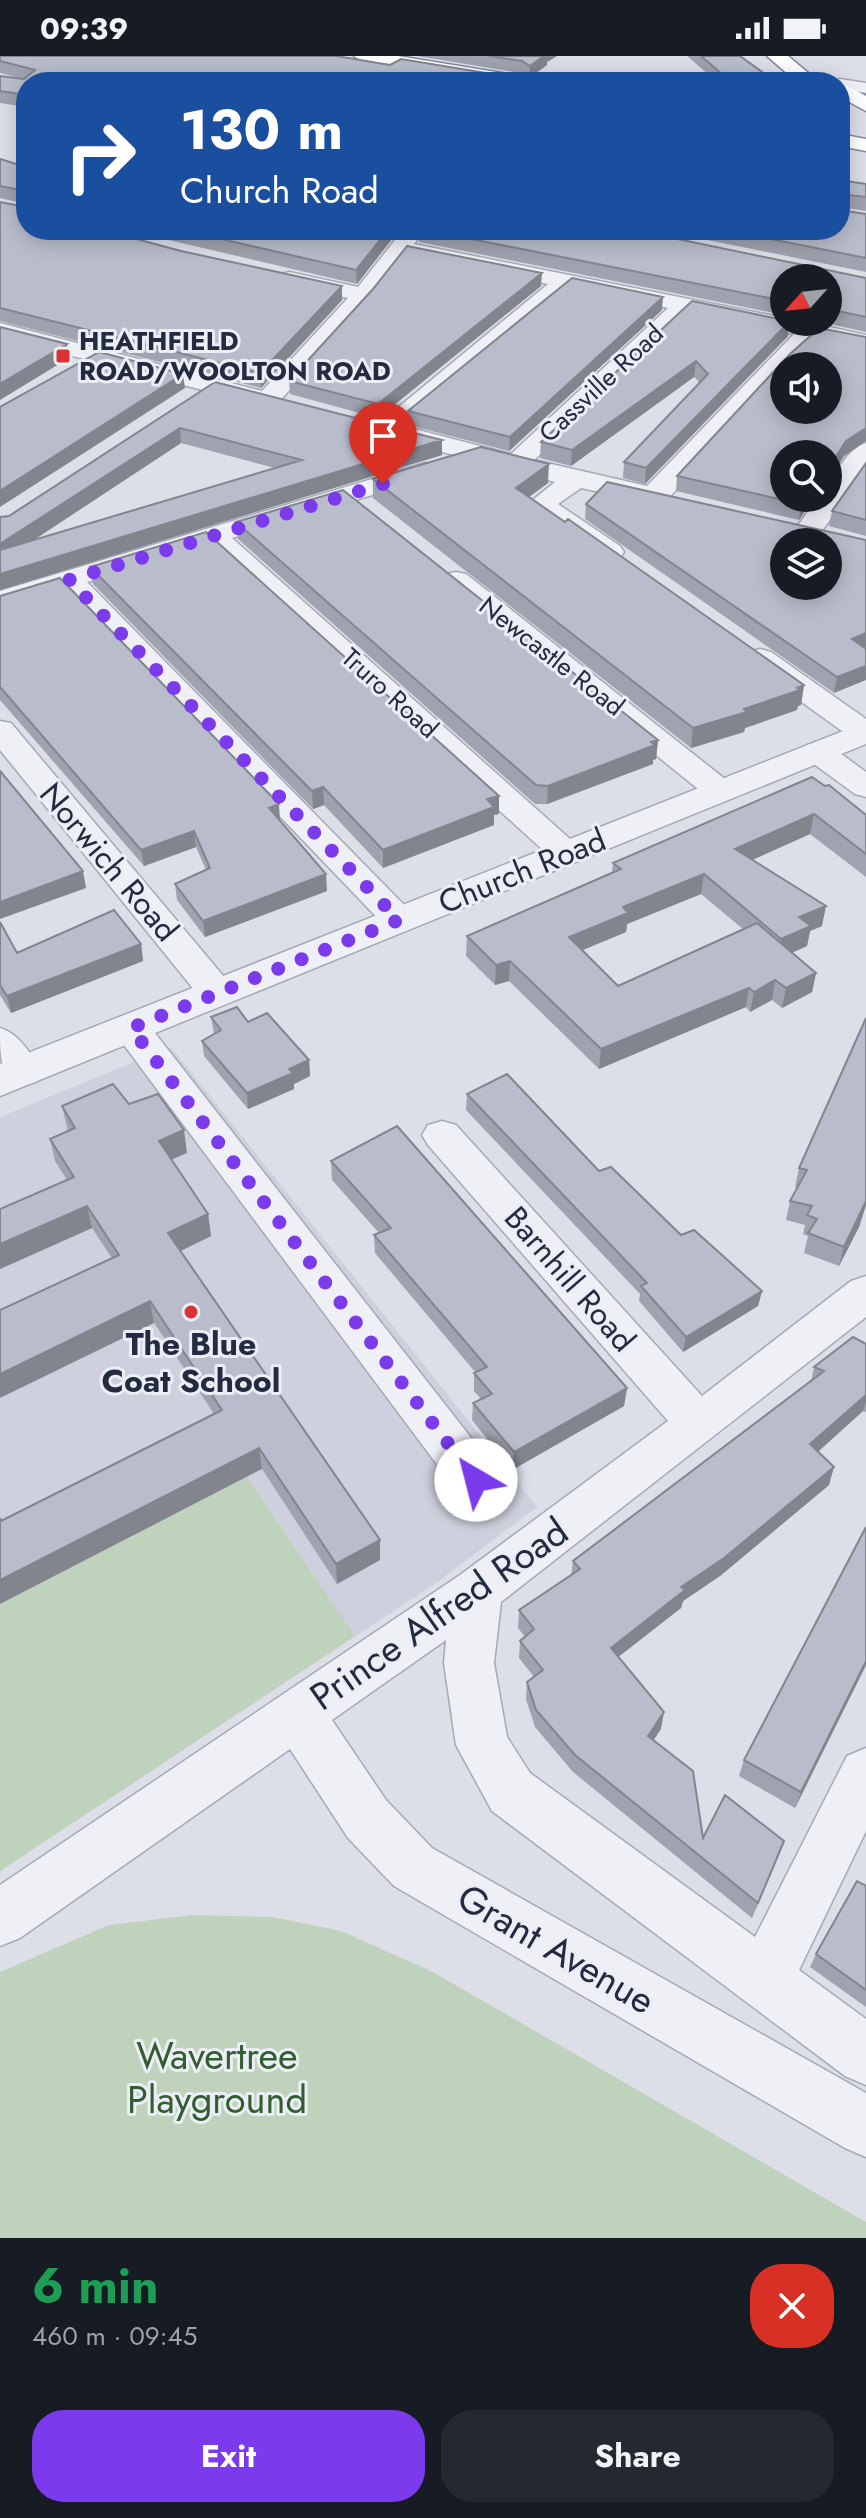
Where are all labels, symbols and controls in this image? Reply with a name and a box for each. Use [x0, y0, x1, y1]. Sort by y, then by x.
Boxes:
text: 09:39 [40, 7, 128, 50]
text: 130 m [180, 89, 343, 170]
icon: right [48, 104, 152, 208]
text: Church Road [180, 164, 379, 216]
north arrow [770, 264, 842, 336]
map controls [770, 264, 842, 600]
street label: Cassville Road [530, 315, 672, 451]
place label: HEATHFIELD ROAD/WOOLTON ROAD [79, 322, 391, 390]
marker: HEATHFIELD ROAD/WOOLTON ROAD [54, 347, 72, 365]
button: sound [770, 352, 842, 424]
pin [349, 402, 417, 484]
icon: arrive [361, 414, 405, 458]
button: search [770, 440, 842, 512]
button: layers [770, 528, 842, 600]
street label: Newcastle Road [471, 587, 633, 725]
street label: Truro Road [333, 639, 447, 747]
street label: Norwich Road [29, 773, 189, 951]
street label: Church Road [431, 817, 613, 925]
street label: Barnhill Road [494, 1196, 646, 1362]
marker: The Blue Coat School [182, 1303, 200, 1321]
place label: The Blue Coat School [102, 1321, 280, 1404]
position arrow [434, 1438, 518, 1522]
street label: Prince Alfred Road [299, 1504, 579, 1723]
street label: Grant Avenue [447, 1870, 665, 2027]
park label: Wavertree Playground [127, 2028, 307, 2127]
text: 6 min [32, 2252, 159, 2321]
button: close [750, 2264, 834, 2348]
text: 460 m · 09:45 [32, 2317, 197, 2355]
button: Exit [32, 2410, 425, 2502]
button: Share [441, 2410, 834, 2502]

